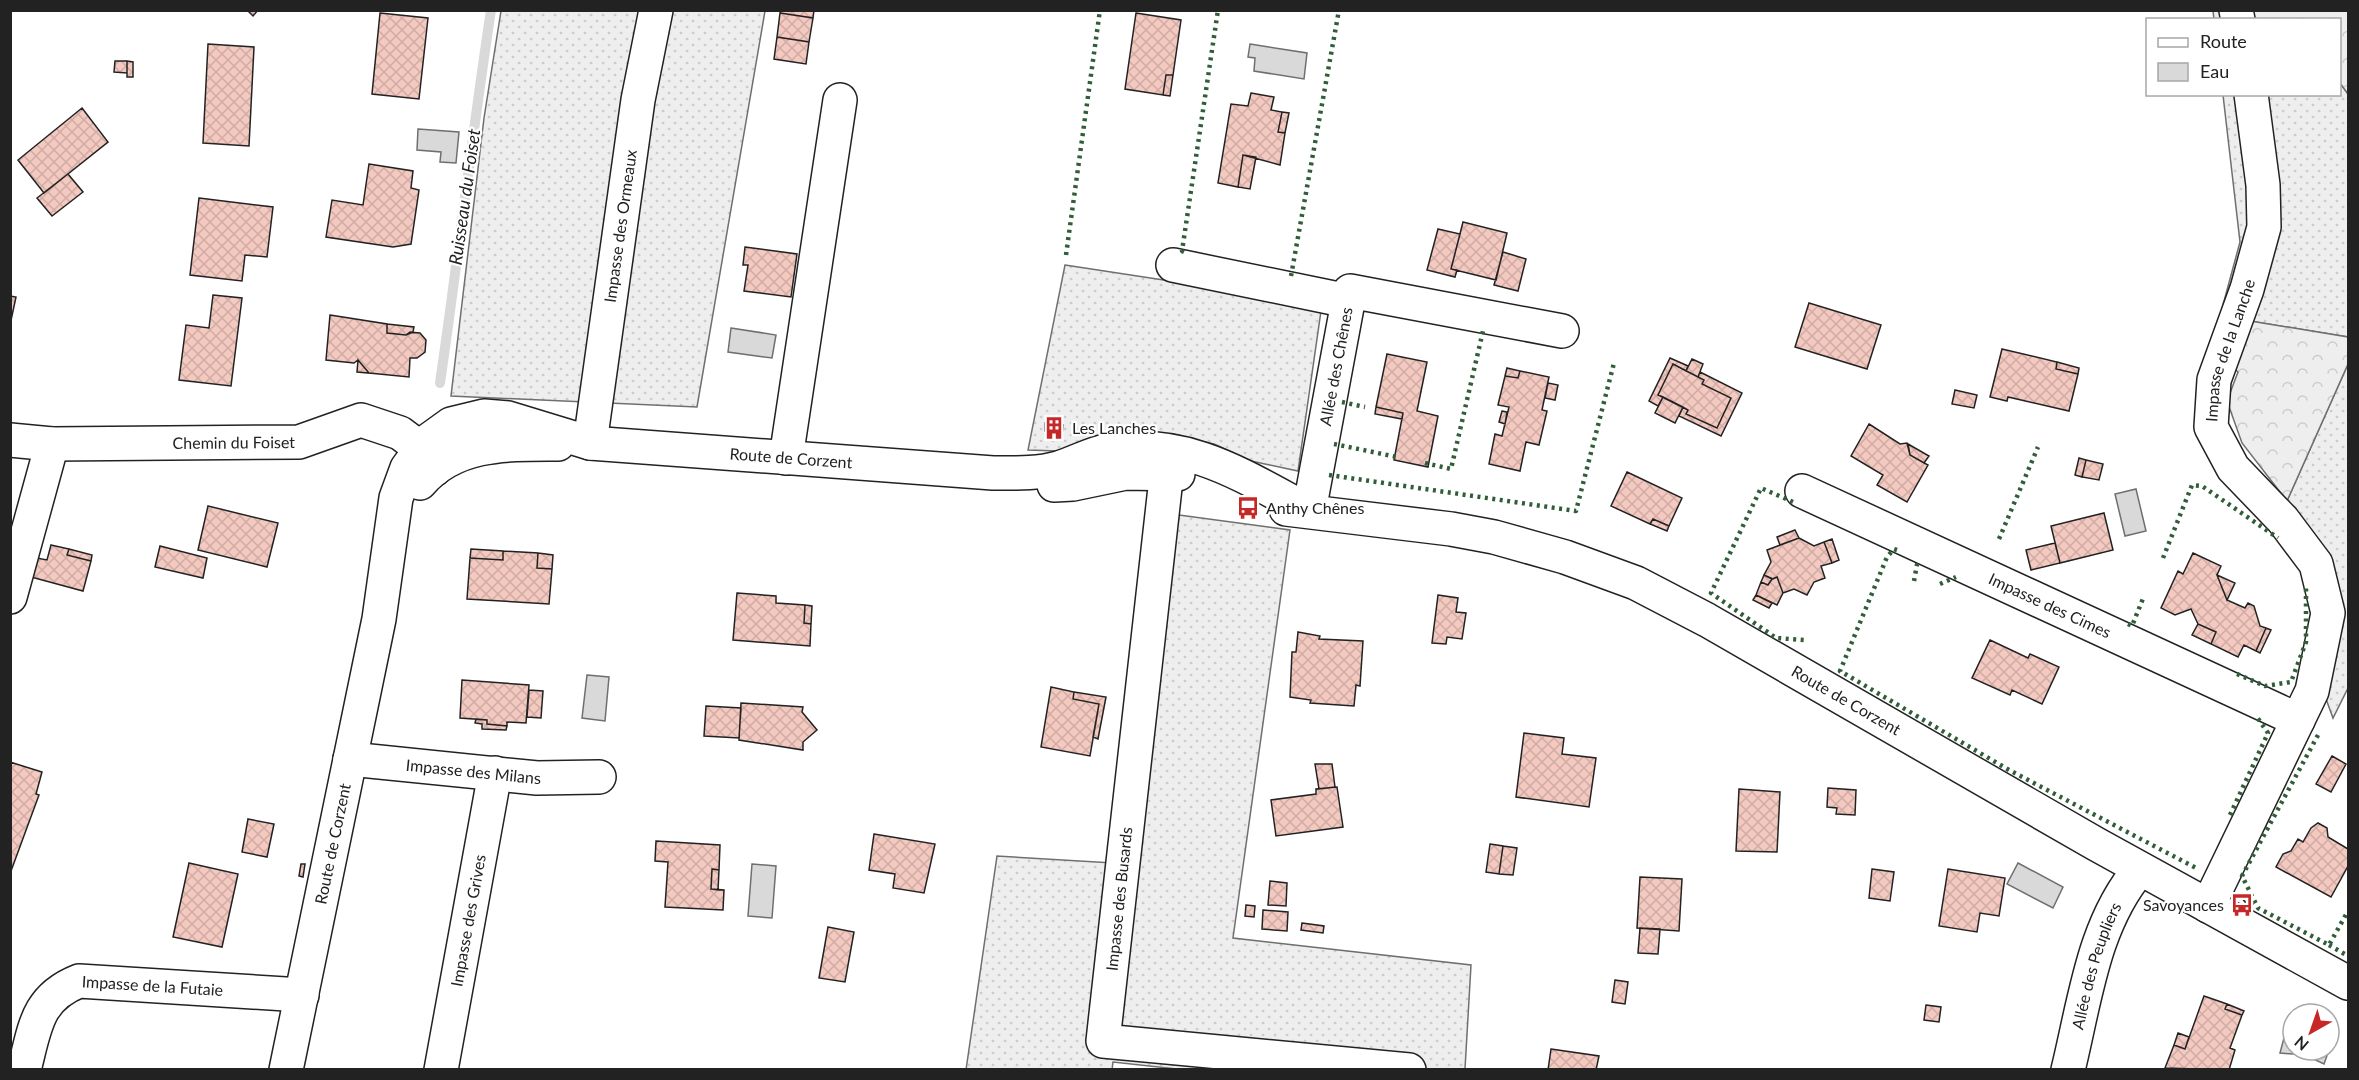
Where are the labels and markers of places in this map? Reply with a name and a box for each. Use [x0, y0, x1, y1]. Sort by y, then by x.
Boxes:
building icon: Les Lanches [1041, 415, 1067, 441]
place label: Les Lanches [1072, 418, 1156, 437]
bus stop icon: Anthy Chênes [1235, 495, 1261, 521]
place label: Anthy Chênes [1266, 498, 1364, 517]
bus stop icon: Savoyances [2229, 892, 2255, 918]
place label: Savoyances [2143, 895, 2224, 914]

